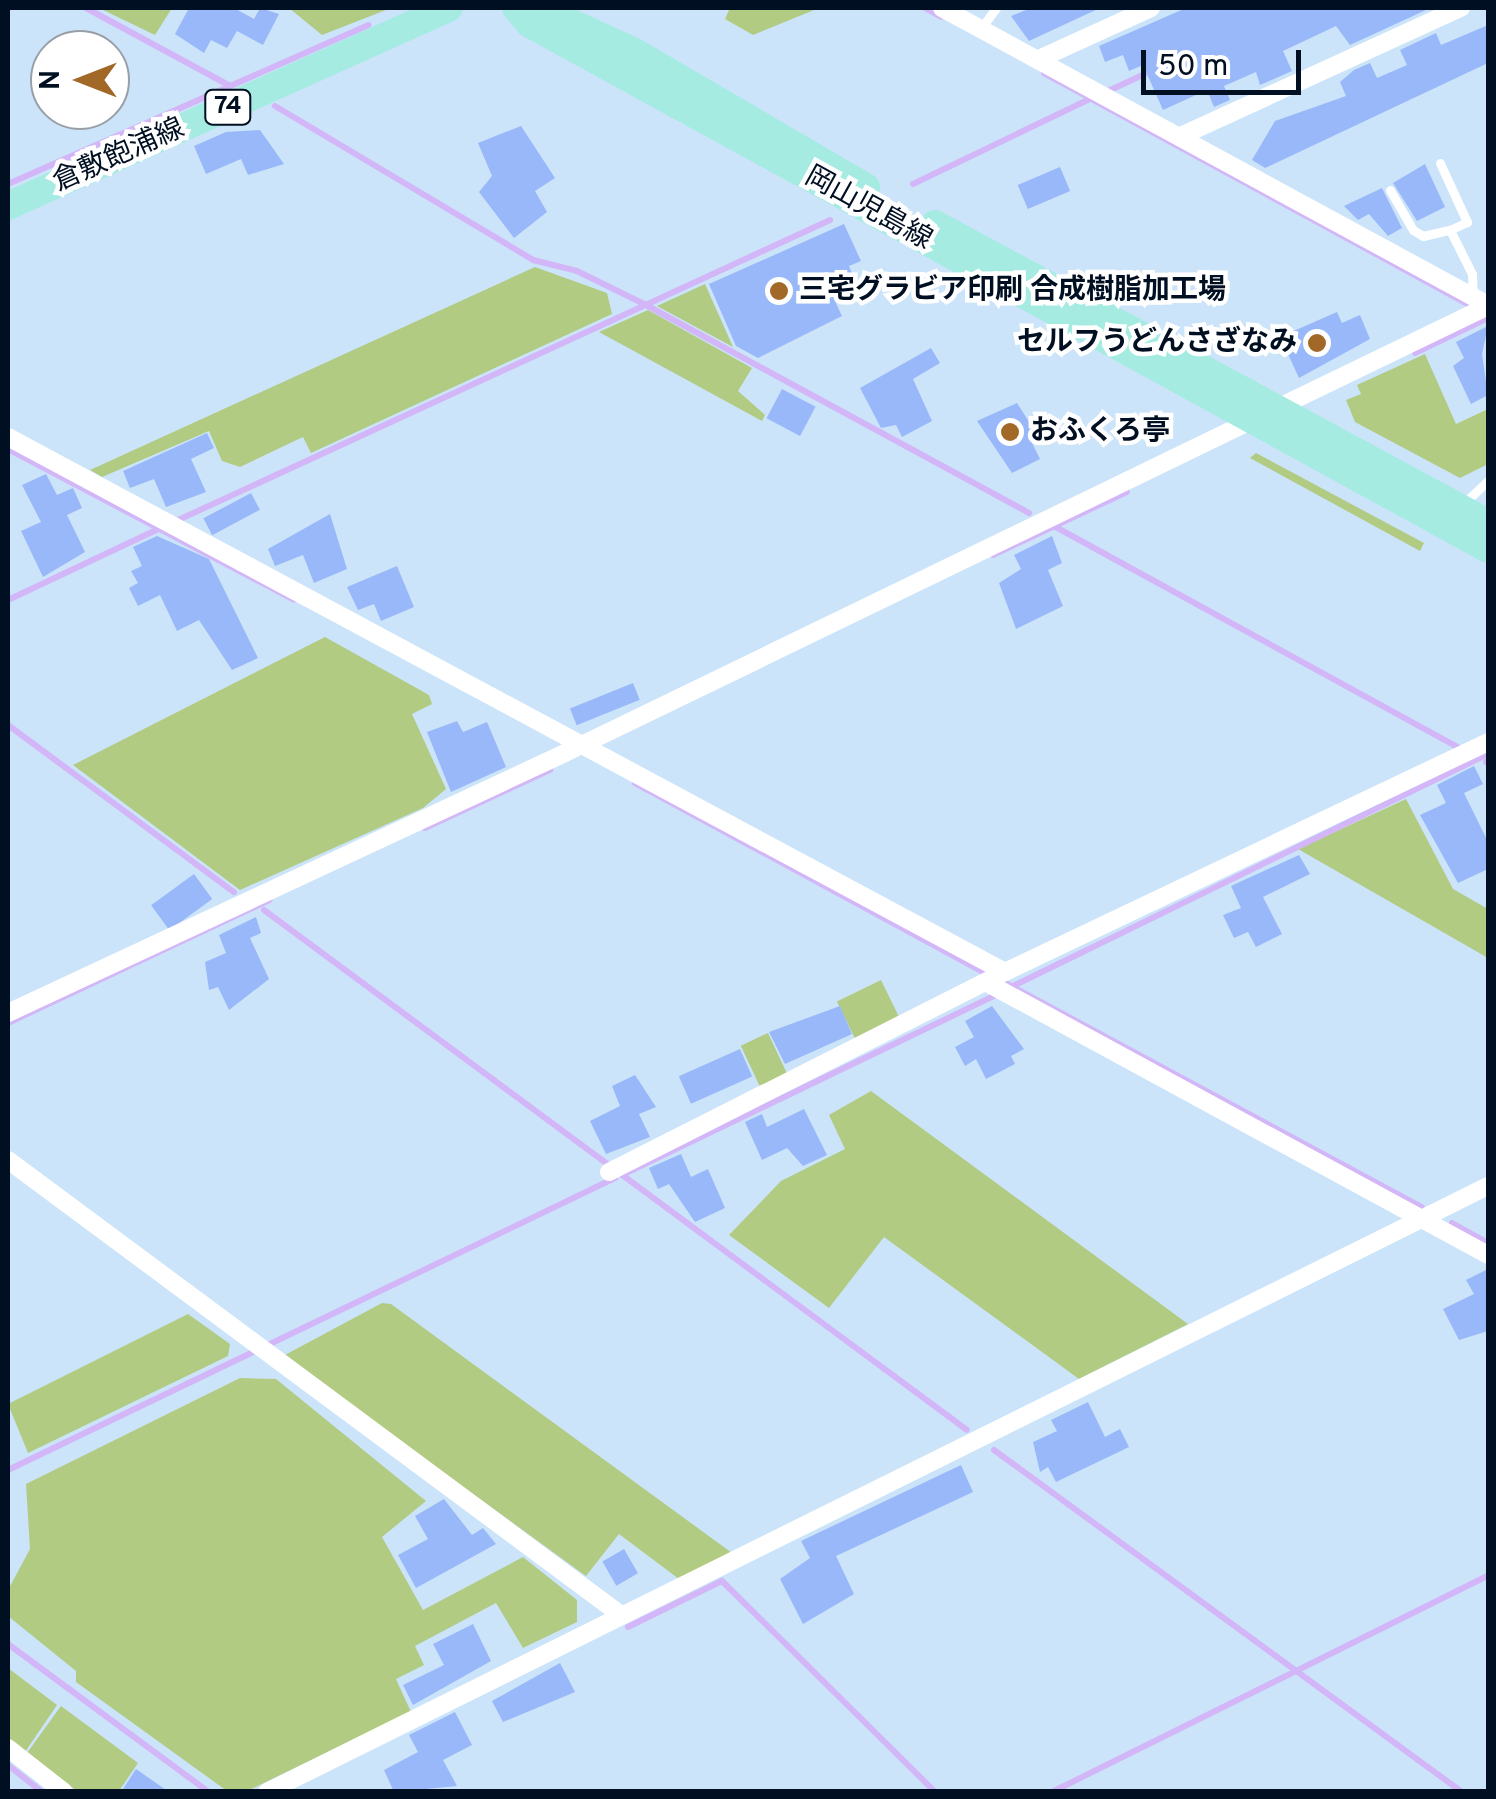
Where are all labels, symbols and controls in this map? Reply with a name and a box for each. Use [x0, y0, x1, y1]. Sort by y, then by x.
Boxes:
north arrow [30, 30, 130, 130]
scale bar [1146, 30, 1306, 92]
text: 50 m [1158, 49, 1228, 86]
text: N [34, 70, 70, 90]
road number: 74 [203, 87, 253, 127]
street label: 倉敷飽浦線 [48, 112, 190, 200]
street label: 岡山児島線 [799, 160, 937, 258]
place label: 三宅グラビア印刷 合成樹脂加工場 [799, 274, 1226, 308]
marker: 三宅グラビア印刷 合成樹脂加工場 [768, 280, 790, 302]
place label: セルフうどんさざなみ [1017, 326, 1297, 360]
marker: セルフうどんさざなみ [1306, 332, 1328, 354]
place label: おふくろ亭 [1030, 415, 1170, 449]
marker: おふくろ亭 [999, 421, 1021, 443]

